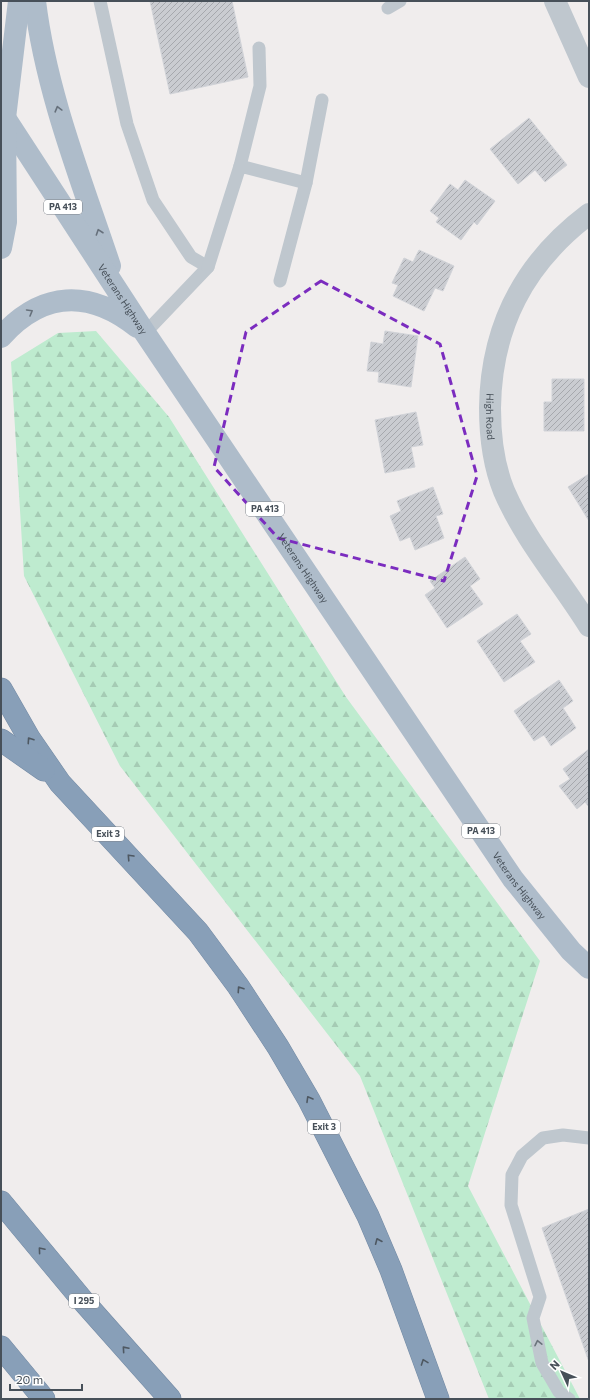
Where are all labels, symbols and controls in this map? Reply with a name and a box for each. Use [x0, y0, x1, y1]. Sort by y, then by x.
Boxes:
one-way arrow [54, 105, 63, 112]
road number: PA 413 [44, 200, 82, 214]
one-way arrow [95, 229, 104, 236]
street label: Veterans Highway [96, 262, 150, 336]
one-way arrow [26, 309, 33, 316]
street label: High Road [484, 393, 498, 441]
road number: PA 413 [246, 502, 284, 516]
street label: Veterans Highway [276, 531, 331, 605]
one-way arrow [28, 737, 35, 744]
road number: PA 413 [462, 824, 500, 838]
road number: Exit 3 [92, 827, 124, 841]
street label: Veterans Highway [490, 849, 549, 921]
one-way arrow [127, 854, 134, 862]
one-way arrow [237, 986, 245, 993]
one-way arrow [306, 1096, 313, 1103]
road number: Exit 3 [308, 1120, 340, 1134]
one-way arrow [375, 1237, 383, 1244]
one-way arrow [39, 1247, 46, 1254]
road number: I 295 [69, 1294, 99, 1308]
one-way arrow [534, 1340, 542, 1346]
one-way arrow [123, 1346, 130, 1353]
north arrow [542, 1352, 582, 1392]
text: N [547, 1357, 562, 1372]
one-way arrow [421, 1359, 429, 1366]
scale bar [10, 1366, 82, 1392]
text: 20 m [16, 1372, 43, 1386]

